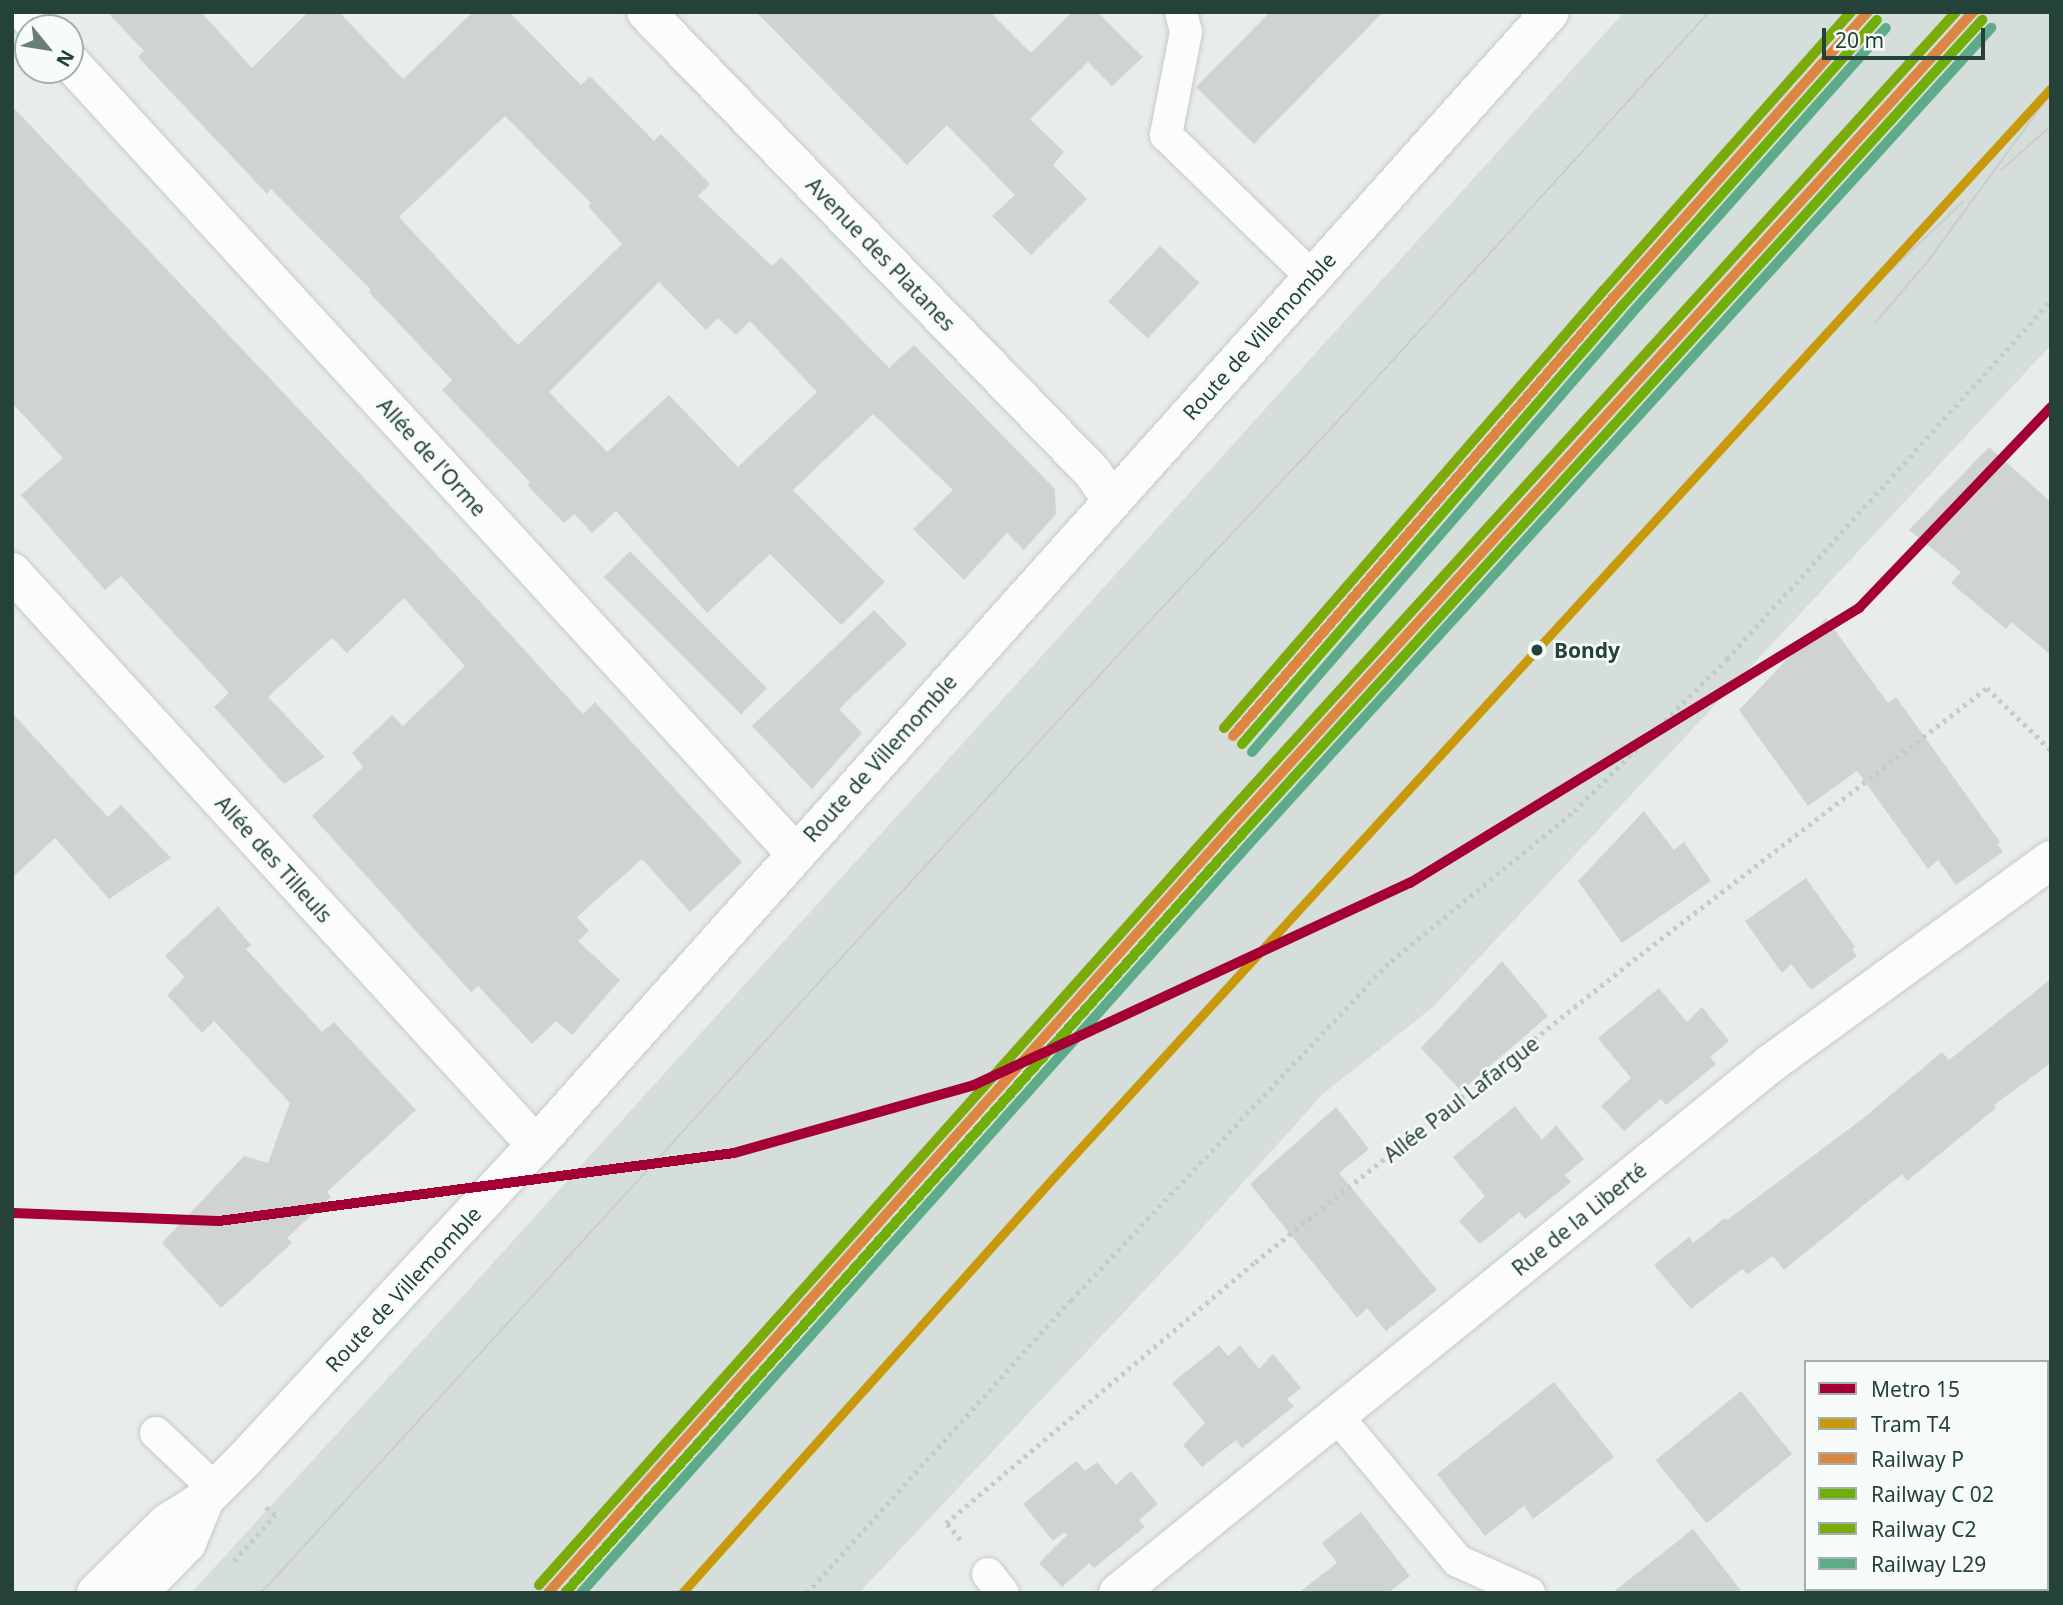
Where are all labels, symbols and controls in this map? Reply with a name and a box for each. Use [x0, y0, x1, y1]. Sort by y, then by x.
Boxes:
north arrow [14, 14, 84, 84]
scale bar [1825, 14, 1988, 58]
text: 20 m [1835, 26, 1884, 54]
text: N [50, 45, 81, 72]
street label: Avenue des Platanes [801, 172, 961, 336]
street label: Route de Villemomble [1177, 247, 1341, 425]
street label: Allée de l'Orme [372, 393, 492, 521]
place label: Bondy [1554, 637, 1620, 663]
marker: Bondy [1526, 639, 1548, 661]
street label: Route de Villemomble [798, 669, 962, 847]
street label: Allée des Tilleuls [210, 790, 338, 928]
street label: Allée Paul Lafargue [1378, 1031, 1544, 1167]
street label: Rue de la Liberté [1507, 1157, 1651, 1281]
street label: Route de Villemomble [320, 1201, 486, 1377]
legend [1804, 1360, 2049, 1591]
text: Metro 15 [1871, 1375, 1960, 1403]
text: Tram T4 [1871, 1410, 1950, 1438]
text: Railway P [1871, 1445, 1964, 1473]
text: Railway C 02 [1871, 1480, 1994, 1508]
text: Railway C2 [1871, 1515, 1976, 1543]
text: Railway L29 [1871, 1550, 1986, 1578]

